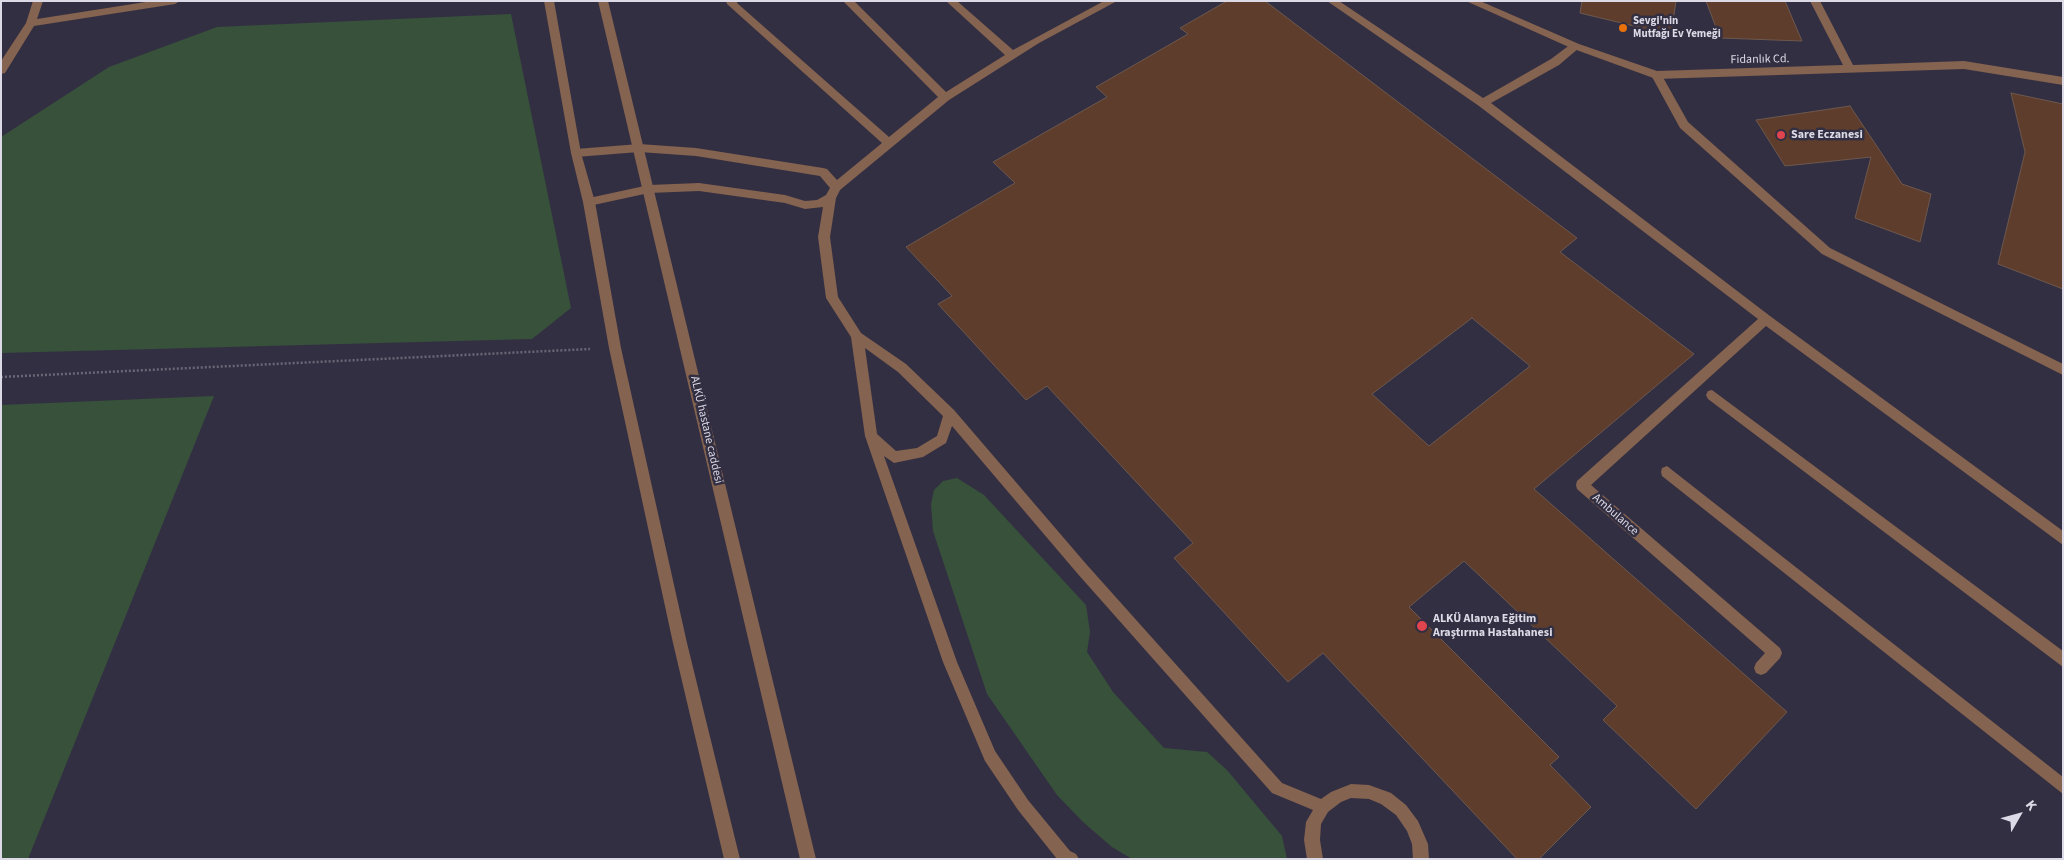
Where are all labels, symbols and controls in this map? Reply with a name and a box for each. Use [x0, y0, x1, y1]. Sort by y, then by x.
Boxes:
place label: Sevgi'nin Mutfağı Ev Yemeği [1633, 15, 1721, 41]
marker: Sevgi'nin Mutfağı Ev Yemeği [1617, 22, 1629, 34]
street label: Fidanlık Cd. [1730, 52, 1790, 68]
place label: Sare Eczanesi [1791, 128, 1863, 142]
marker: Sare Eczanesi [1775, 129, 1787, 141]
street label: ALKÜ hastane caddesi [687, 375, 725, 485]
street label: Ambulance [1589, 491, 1641, 539]
place label: ALKÜ Alanya Eğitim Araştırma Hastahanesi [1433, 612, 1552, 640]
marker: ALKÜ Alanya Eğitim Araştırma Hastahanesi [1415, 619, 1429, 633]
north arrow [1994, 790, 2044, 840]
text: K [2020, 796, 2041, 815]

